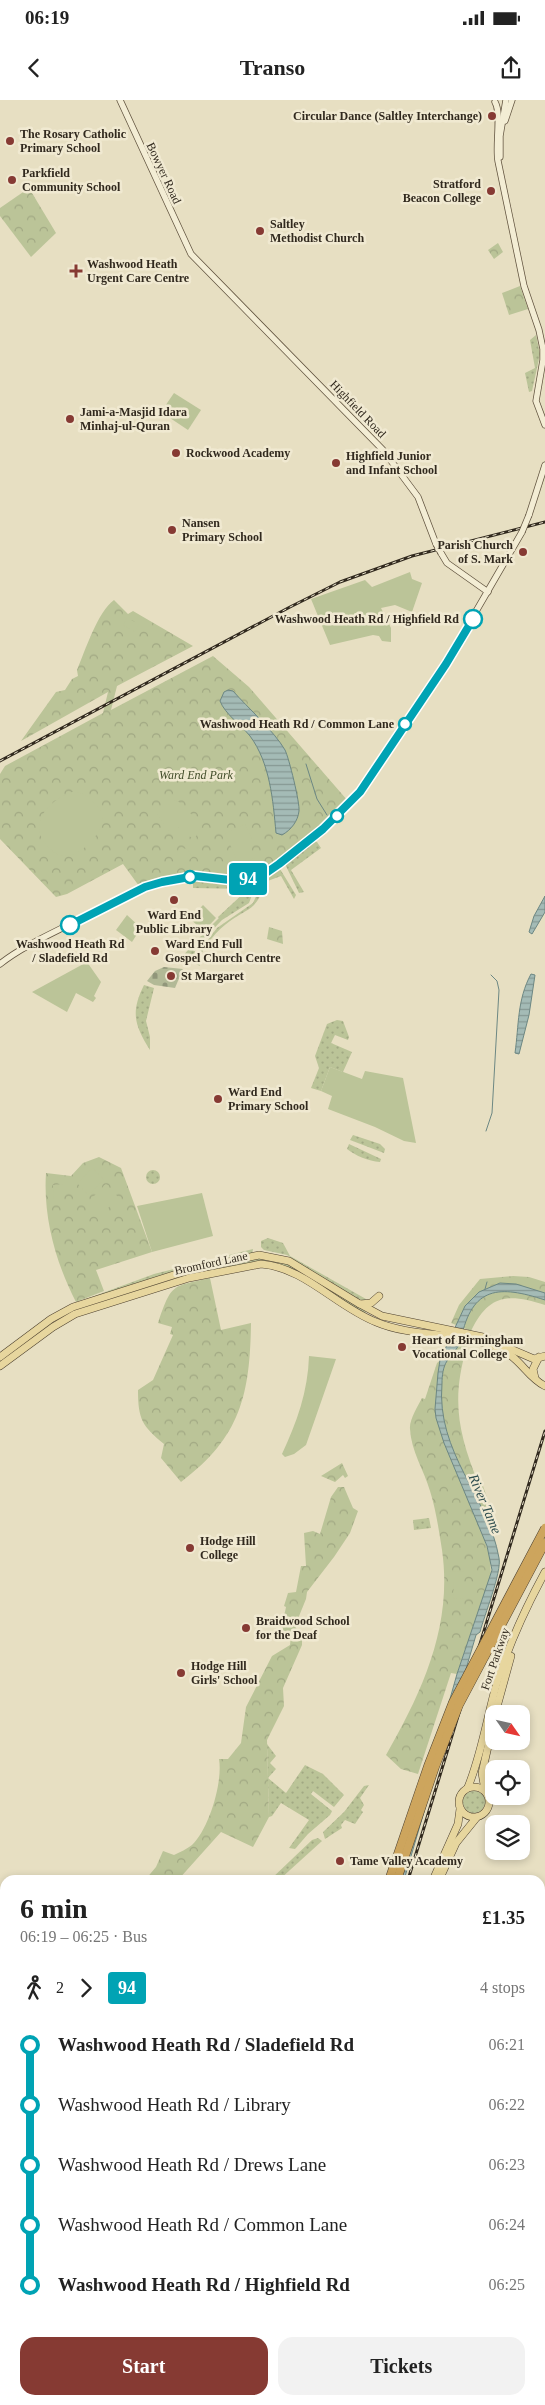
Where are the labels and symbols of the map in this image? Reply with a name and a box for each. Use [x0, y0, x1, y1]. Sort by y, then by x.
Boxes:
place label: Circular Dance (Saltley Interchange) [293, 109, 482, 123]
marker: Circular Dance (Saltley Interchange) [486, 110, 498, 122]
place label: The Rosary Catholic Primary School [20, 127, 127, 155]
marker: The Rosary Catholic Primary School [4, 135, 16, 147]
street label: Bowyer Road [144, 140, 184, 206]
place label: Parkfield Community School [22, 166, 121, 194]
marker: Parkfield Community School [6, 174, 18, 186]
place label: Stratford Beacon College [403, 177, 482, 205]
marker: Stratford Beacon College [485, 185, 497, 197]
place label: Saltley Methodist Church [270, 217, 364, 245]
marker: Saltley Methodist Church [254, 225, 266, 237]
place label: Washwood Heath Urgent Care Centre [87, 257, 190, 285]
marker: Washwood Heath Urgent Care Centre [69, 264, 83, 278]
street label: Highfield Road [327, 377, 389, 441]
place label: Jami-a-Masjid Idara Minhaj-ul-Quran [80, 405, 187, 433]
marker: Jami-a-Masjid Idara Minhaj-ul-Quran [64, 413, 76, 425]
place label: Rockwood Academy [186, 446, 290, 460]
marker: Rockwood Academy [170, 447, 182, 459]
place label: Highfield Junior and Infant School [346, 449, 438, 477]
marker: Highfield Junior and Infant School [330, 457, 342, 469]
place label: Nansen Primary School [182, 516, 263, 544]
marker: Nansen Primary School [166, 524, 178, 536]
place label: Parish Church of S. Mark [438, 538, 513, 566]
marker: Parish Church of S. Mark [517, 546, 529, 558]
marker: Washwood Heath Rd / Highfield Rd [463, 609, 483, 629]
place label: Washwood Heath Rd / Highfield Rd [275, 612, 459, 626]
place label: Washwood Heath Rd / Common Lane [200, 717, 395, 731]
marker: Washwood Heath Rd / Common Lane [398, 717, 412, 731]
park label: Ward End Park [159, 768, 234, 782]
unlabelled marker [330, 809, 344, 823]
line badge: 94 [226, 863, 270, 895]
unlabelled marker [183, 870, 197, 884]
marker: Ward End Public Library [168, 894, 180, 906]
place label: Ward End Public Library [136, 908, 212, 936]
marker: Washwood Heath Rd / Sladefield Rd [60, 915, 80, 935]
place label: Washwood Heath Rd / Sladefield Rd [16, 937, 125, 965]
place label: Ward End Full Gospel Church Centre [165, 937, 281, 965]
marker: Ward End Full Gospel Church Centre [149, 945, 161, 957]
place label: St Margaret [181, 969, 244, 983]
marker: St Margaret [165, 970, 177, 982]
place label: Ward End Primary School [228, 1085, 309, 1113]
marker: Ward End Primary School [212, 1093, 224, 1105]
street label: Bromford Lane [173, 1248, 249, 1278]
place label: Heart of Birmingham Vocational College [412, 1333, 523, 1361]
marker: Heart of Birmingham Vocational College [396, 1341, 408, 1353]
water label: River Tame [465, 1471, 504, 1536]
place label: Hodge Hill College [200, 1534, 256, 1562]
marker: Hodge Hill College [184, 1542, 196, 1554]
place label: Braidwood School for the Deaf [256, 1614, 350, 1642]
marker: Braidwood School for the Deaf [240, 1622, 252, 1634]
street label: Fort Parkway [478, 1626, 512, 1692]
place label: Hodge Hill Girls' School [191, 1659, 258, 1687]
marker: Hodge Hill Girls' School [175, 1667, 187, 1679]
north arrow [485, 1705, 530, 1750]
place label: Tame Valley Academy [350, 1854, 463, 1868]
marker: Tame Valley Academy [334, 1855, 346, 1867]

